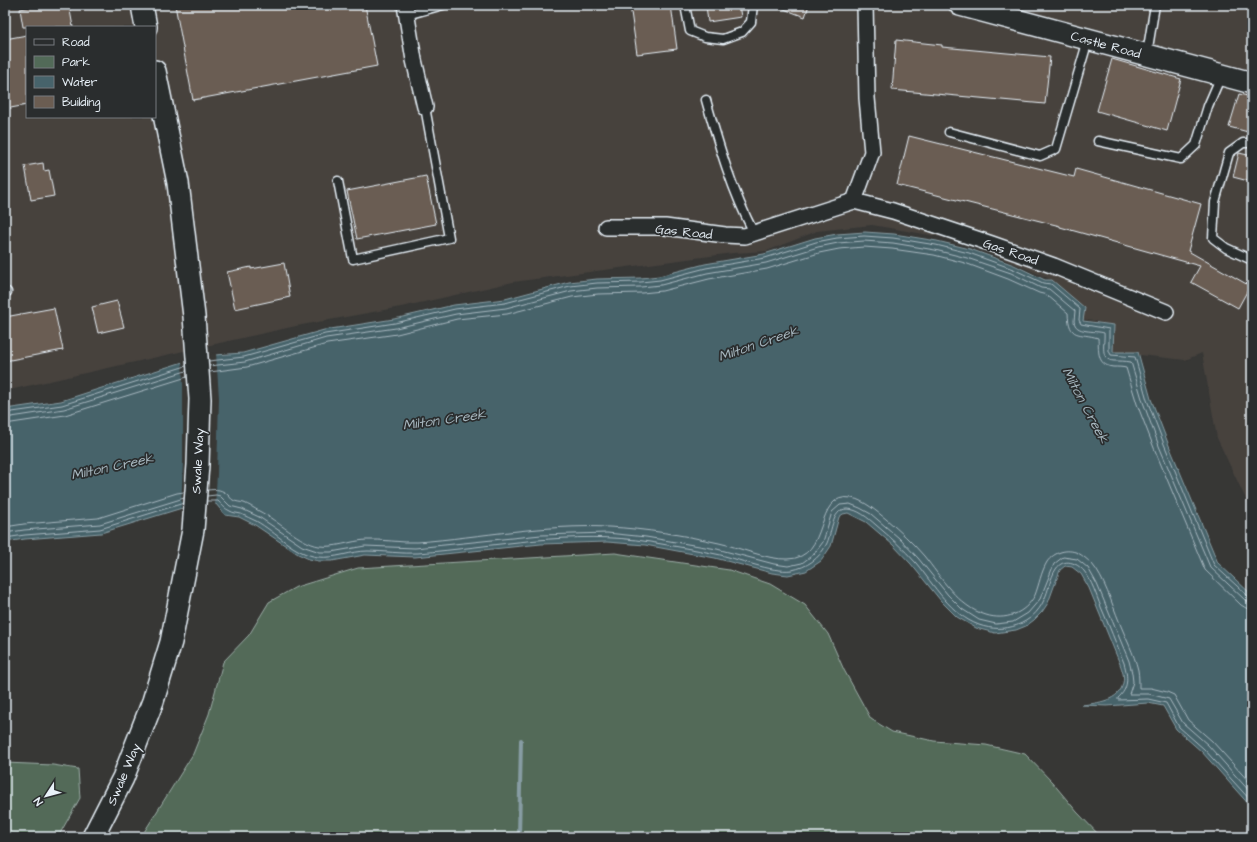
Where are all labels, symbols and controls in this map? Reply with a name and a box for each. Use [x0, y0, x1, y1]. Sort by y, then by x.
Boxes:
legend [26, 26, 156, 118]
street label: Castle Road [1069, 27, 1143, 63]
text: Road [62, 34, 90, 51]
text: Park [62, 54, 90, 71]
text: Water [62, 74, 98, 91]
text: Building [62, 94, 100, 112]
street label: Gas Road [655, 220, 714, 244]
street label: Gas Road [981, 234, 1041, 270]
water label: Milton Creek [716, 321, 801, 367]
water label: Milton Creek [1057, 364, 1114, 447]
water label: Milton Creek [401, 404, 487, 436]
street label: Swale Way [187, 428, 210, 494]
water label: Milton Creek [69, 448, 155, 485]
street label: Swale Way [103, 741, 146, 809]
north arrow [26, 776, 66, 816]
text: N [30, 794, 46, 809]

